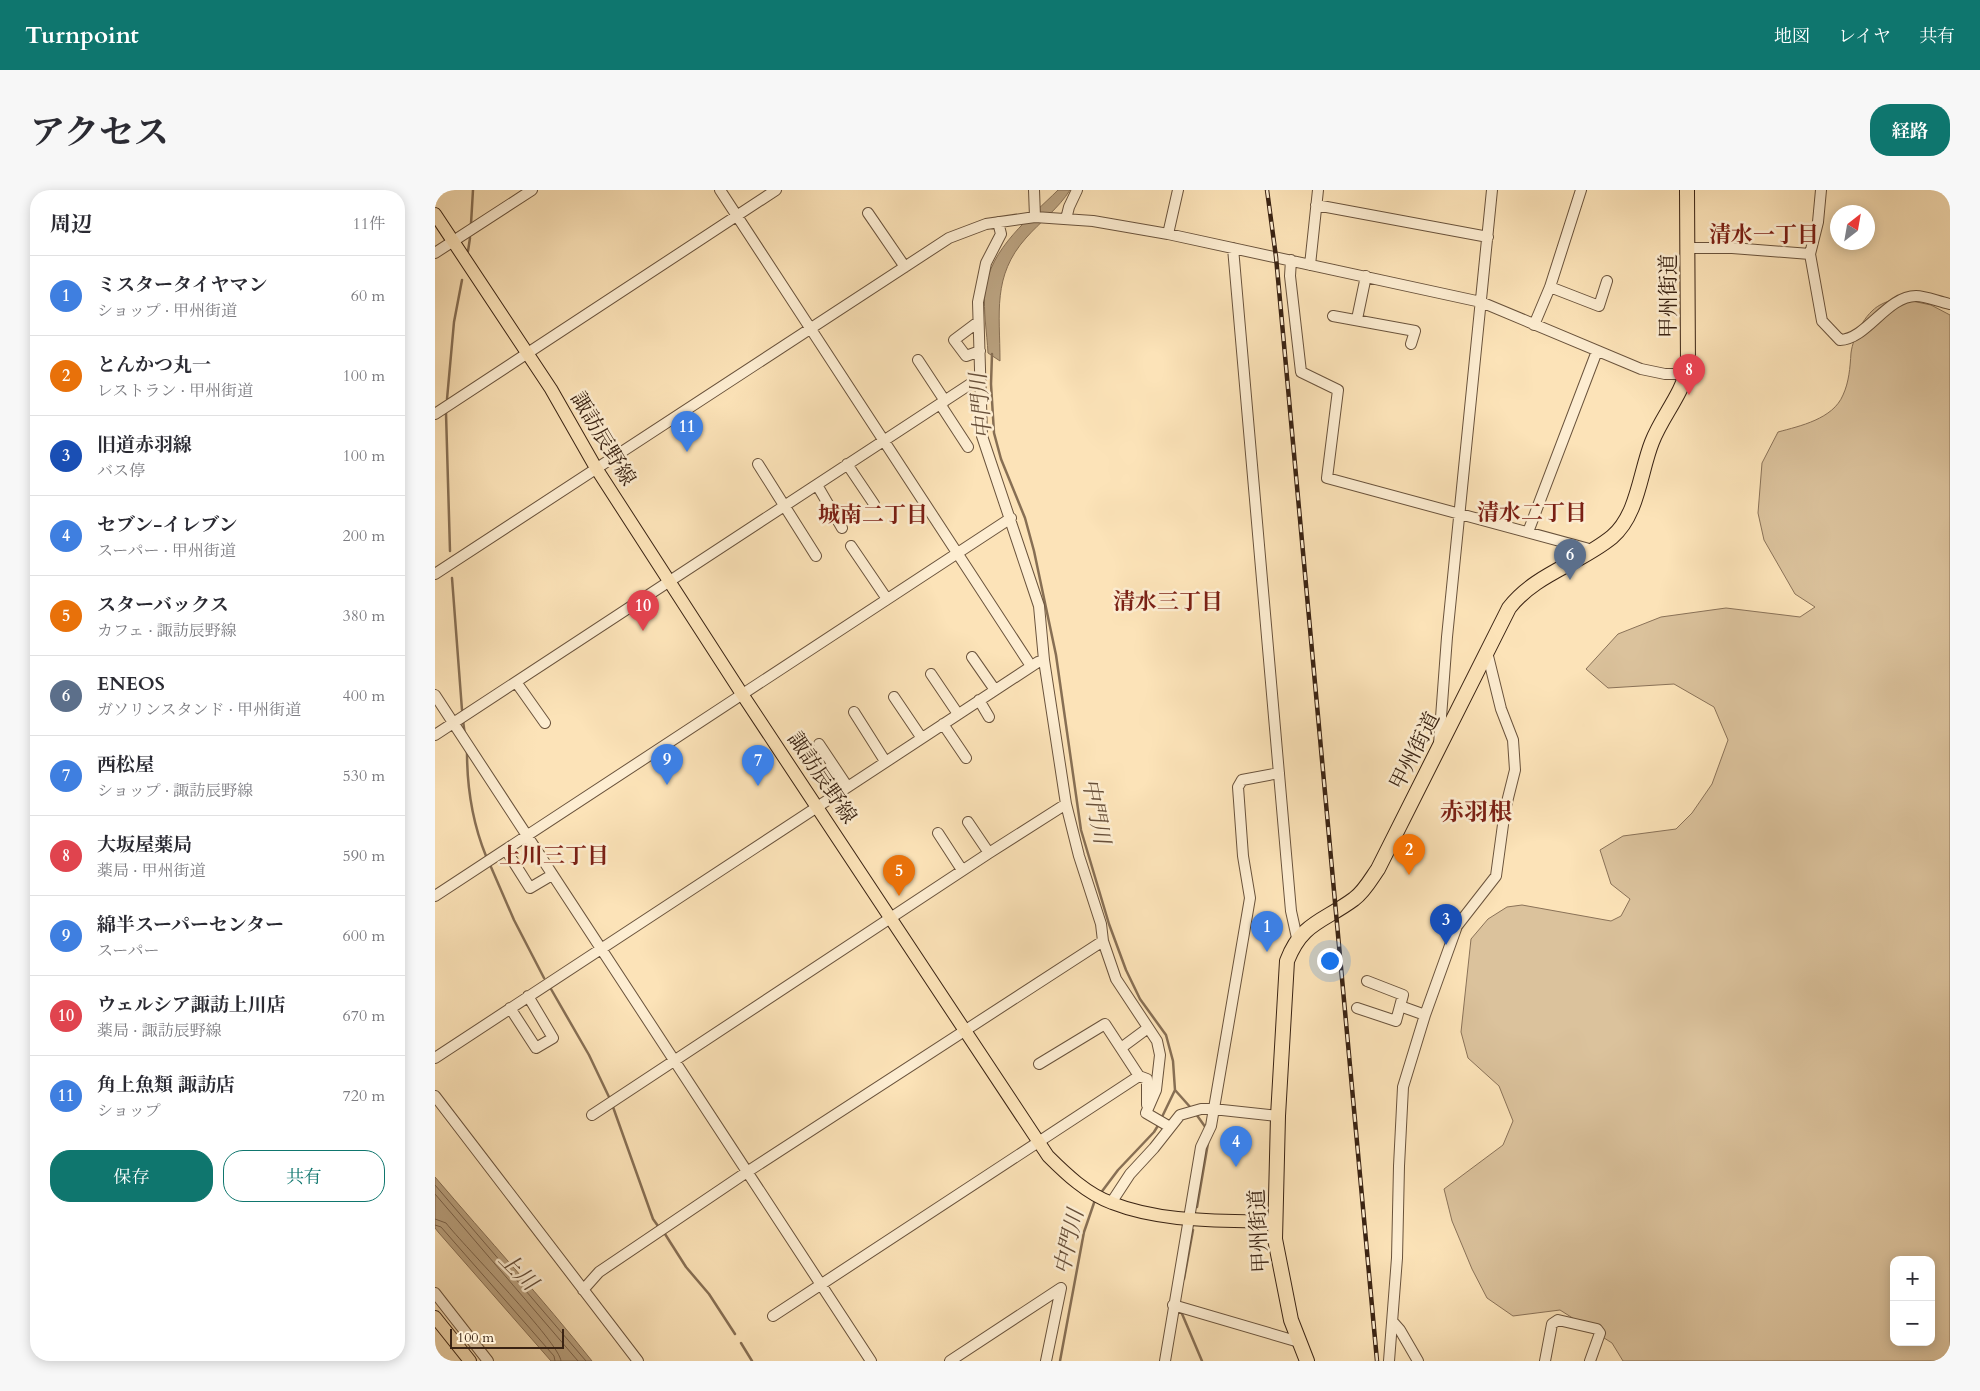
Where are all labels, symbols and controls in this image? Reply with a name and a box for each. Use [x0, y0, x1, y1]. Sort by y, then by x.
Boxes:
text: Turnpoint [25, 19, 139, 52]
text: 地図 [1774, 24, 1810, 49]
text: レイヤ [1838, 24, 1891, 49]
text: 共有 [1919, 24, 1955, 49]
button: 経路 [1870, 104, 1950, 156]
text: アクセス [30, 109, 169, 157]
north arrow [1830, 205, 1875, 250]
text: 周辺 [50, 210, 92, 239]
text: 11件 [353, 213, 385, 235]
district label: 清水一丁目 [1709, 220, 1819, 250]
street label: 甲州街道 [1654, 254, 1683, 338]
text: ミスタータイヤマン [97, 272, 268, 298]
text: 1 [62, 285, 70, 307]
text: 60 m [351, 285, 385, 307]
text: ショップ · 甲州街道 [97, 300, 237, 322]
text: とんかつ丸一 [97, 352, 211, 378]
pin: 8 [1673, 354, 1705, 395]
text: 2 [62, 365, 70, 387]
text: 100 m [343, 365, 385, 387]
water label: 中門川 [963, 370, 999, 440]
text: レストラン · 甲州街道 [97, 380, 253, 402]
street label: 諏訪辰野線 [564, 387, 642, 491]
pin: 11 [671, 411, 703, 452]
text: 旧道赤羽線 [97, 432, 192, 458]
text: 3 [62, 445, 70, 467]
text: 100 m [343, 445, 385, 467]
text: バス停 [97, 460, 145, 482]
district label: 清水二丁目 [1477, 498, 1587, 528]
district label: 城南二丁目 [818, 500, 928, 530]
text: セブン-イレブン [97, 512, 238, 538]
text: 4 [62, 525, 70, 547]
text: 200 m [343, 525, 385, 547]
pin: 6 [1554, 539, 1586, 580]
text: スーパー · 甲州街道 [97, 540, 236, 562]
district label: 清水三丁目 [1113, 587, 1223, 617]
pin: 10 [627, 590, 659, 631]
text: スターバックス [97, 592, 229, 618]
text: 5 [62, 605, 70, 627]
text: 380 m [343, 605, 385, 627]
text: カフェ · 諏訪辰野線 [97, 620, 237, 642]
text: ENEOS [97, 671, 165, 697]
text: 6 [62, 685, 70, 707]
text: 400 m [343, 685, 385, 707]
text: ガソリンスタンド · 甲州街道 [97, 699, 301, 721]
street label: 甲州街道 [1383, 707, 1447, 795]
street label: 諏訪辰野線 [781, 726, 863, 830]
pin: 9 [651, 744, 683, 785]
pin: 7 [742, 745, 774, 786]
text: 西松屋 [97, 752, 154, 778]
text: 7 [62, 765, 70, 787]
text: 530 m [343, 765, 385, 787]
water label: 中門川 [1075, 776, 1117, 848]
text: ショップ · 諏訪辰野線 [97, 780, 253, 802]
district label: 赤羽根 [1440, 796, 1512, 829]
text: 大坂屋薬局 [97, 832, 192, 858]
pin: 2 [1393, 834, 1425, 875]
district label: 上川三丁目 [499, 841, 609, 871]
text: 8 [62, 845, 70, 867]
text: 590 m [343, 845, 385, 867]
pin: 5 [883, 855, 915, 896]
text: 薬局 · 甲州街道 [97, 860, 206, 882]
pin: 3 [1430, 904, 1462, 945]
pin: 1 [1251, 911, 1283, 952]
text: 綿半スーパーセンター [97, 912, 284, 938]
text: 9 [62, 925, 70, 947]
text: 600 m [343, 925, 385, 947]
text: スーパー [97, 940, 159, 962]
your location [1317, 948, 1343, 974]
text: ウェルシア諏訪上川店 [97, 992, 286, 1018]
text: 10 [58, 1005, 74, 1027]
text: 670 m [343, 1005, 385, 1027]
text: 薬局 · 諏訪辰野線 [97, 1020, 222, 1042]
text: 角上魚類 諏訪店 [97, 1072, 235, 1098]
text: 11 [58, 1085, 74, 1107]
text: 720 m [343, 1085, 385, 1107]
text: ショップ [97, 1100, 161, 1122]
pin: 4 [1220, 1126, 1252, 1167]
button: 保存 [50, 1150, 213, 1202]
button: 共有 [223, 1150, 385, 1202]
street label: 甲州街道 [1242, 1188, 1276, 1274]
water label: 中門川 [1047, 1205, 1091, 1278]
water label: 上川 [492, 1245, 546, 1299]
map controls [1890, 1256, 1935, 1346]
button: + [1890, 1256, 1935, 1301]
button: − [1890, 1301, 1935, 1346]
scale bar [450, 1326, 564, 1349]
text: 100 m [457, 1328, 494, 1347]

